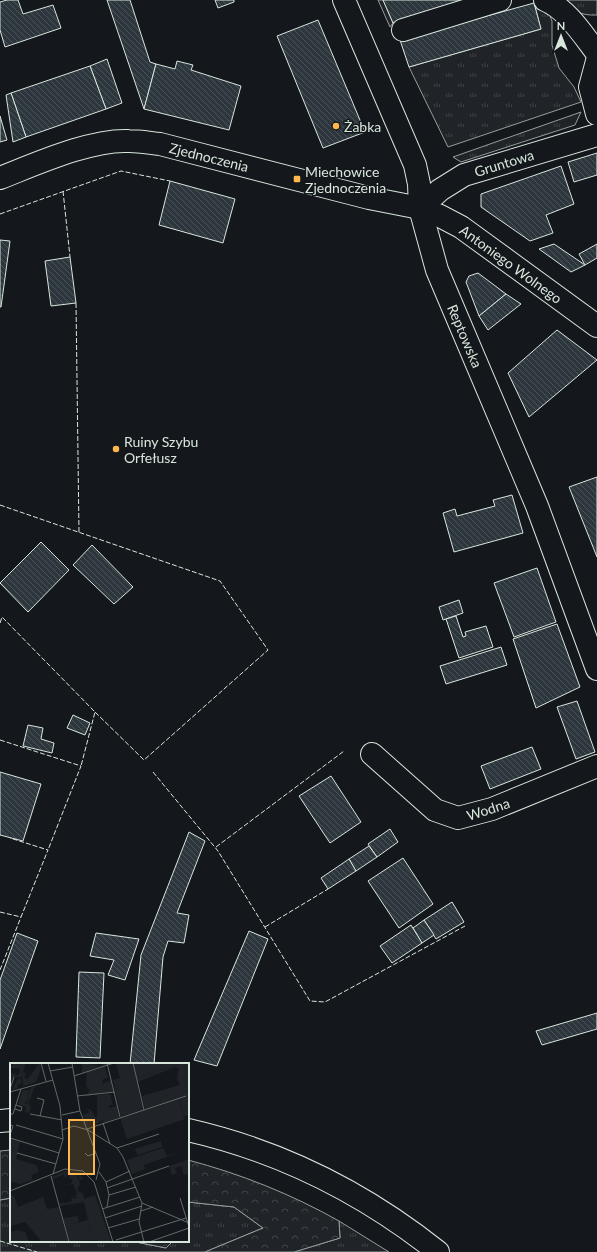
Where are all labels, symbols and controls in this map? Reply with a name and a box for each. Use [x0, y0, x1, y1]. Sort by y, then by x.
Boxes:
north arrow [541, 16, 581, 56]
text: N [557, 19, 565, 32]
place label: Żabka [344, 118, 381, 135]
marker: Żabka [331, 121, 341, 131]
street label: Zjednoczenia [168, 139, 250, 175]
street label: Gruntowa [472, 146, 536, 180]
place label: Miechowice Zjednoczenia [305, 163, 386, 196]
marker: Miechowice Zjednoczenia [292, 174, 302, 184]
street label: Antoniego Wolnego [456, 221, 566, 307]
street label: Reptowska [444, 302, 486, 370]
place label: Ruiny Szybu Orfełusz [124, 433, 198, 466]
marker: Ruiny Szybu Orfełusz [111, 444, 121, 454]
street label: Wodna [464, 794, 512, 824]
inset map [10, 1063, 189, 1242]

